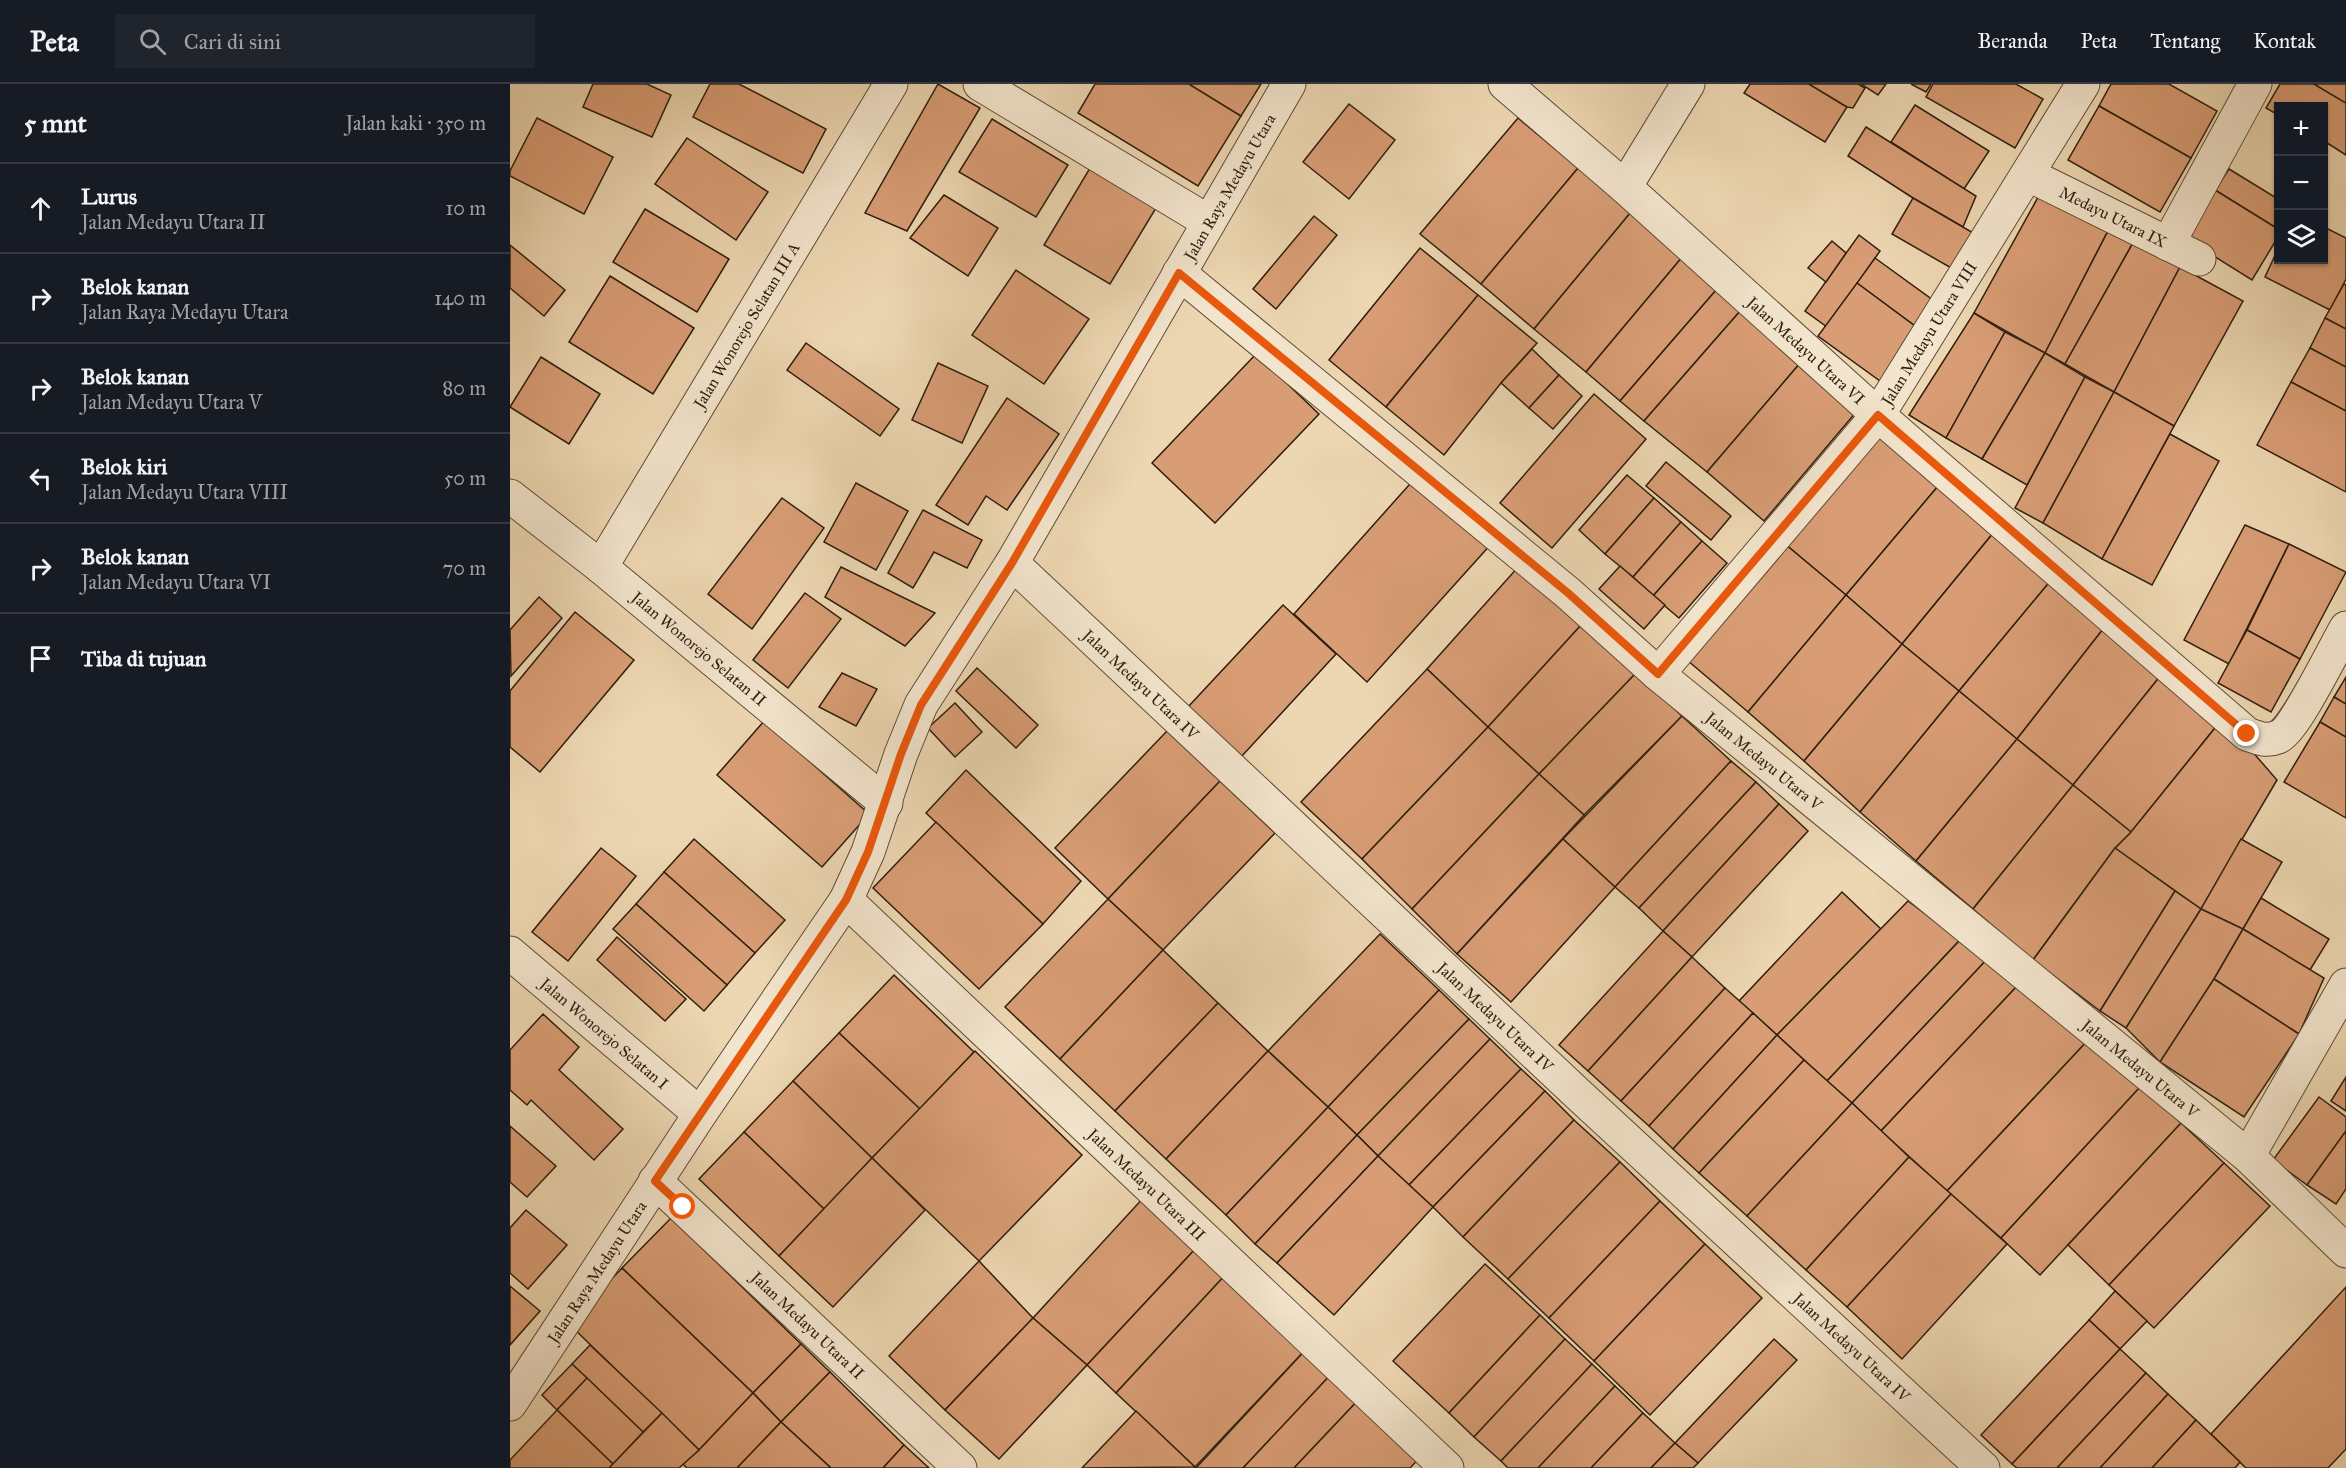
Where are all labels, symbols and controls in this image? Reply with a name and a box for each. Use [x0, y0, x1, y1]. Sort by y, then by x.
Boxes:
search box [115, 14, 535, 68]
text: Peta [30, 24, 79, 59]
icon: search [136, 25, 169, 58]
text: Cari di sini [184, 28, 281, 55]
text: Beranda [1977, 28, 2048, 54]
text: Peta [2081, 28, 2117, 54]
text: Tentang [2150, 28, 2220, 54]
text: Kontak [2253, 28, 2316, 54]
map controls [2274, 102, 2328, 264]
button: + [2274, 102, 2328, 156]
text: 5 mnt [24, 107, 87, 139]
street label: Jalan Raya Medayu Utara [1179, 110, 1279, 266]
text: Jalan kaki · 350 m [345, 111, 486, 135]
button: − [2274, 156, 2328, 210]
street label: Medayu Utara IX [2056, 182, 2171, 251]
text: Lurus [81, 183, 137, 210]
icon: ahead [24, 192, 57, 225]
text: 10 m [445, 196, 486, 220]
text: Jalan Medayu Utara II [81, 210, 266, 234]
button: layers [2274, 210, 2328, 264]
street label: Jalan Wonorejo Selatan III A [688, 239, 803, 414]
street label: Jalan Medayu Utara VIII [1876, 258, 1980, 411]
text: Belok kanan [81, 273, 189, 300]
icon: right [24, 282, 57, 315]
text: 140 m [434, 286, 486, 310]
street label: Jalan Medayu Utara VI [1741, 291, 1869, 408]
text: Jalan Raya Medayu Utara [81, 300, 289, 324]
text: Belok kanan [81, 363, 189, 390]
icon: right [24, 372, 57, 405]
text: 80 m [443, 376, 486, 400]
text: Jalan Medayu Utara V [81, 390, 262, 414]
text: Belok kiri [81, 453, 167, 480]
icon: left [24, 462, 57, 495]
text: 50 m [444, 466, 486, 490]
text: Jalan Medayu Utara VIII [81, 480, 288, 504]
text: Belok kanan [81, 543, 189, 570]
icon: right [24, 552, 57, 585]
text: 70 m [443, 556, 486, 580]
text: Jalan Medayu Utara VI [81, 570, 271, 594]
street label: Jalan Wonorejo Selatan II [626, 586, 770, 710]
street label: Jalan Medayu Utara IV [1077, 624, 1204, 744]
icon: arrive [24, 642, 57, 675]
text: Tiba di tujuan [81, 645, 206, 672]
street label: Jalan Medayu Utara V [1700, 706, 1827, 815]
route end [2233, 720, 2259, 746]
street label: Jalan Medayu Utara IV [1431, 956, 1558, 1076]
street label: Jalan Wonorejo Selatan I [534, 972, 673, 1093]
street label: Jalan Medayu Utara V [2076, 1014, 2204, 1122]
street label: Jalan Medayu Utara III [1082, 1123, 1210, 1244]
route start [669, 1193, 695, 1219]
street label: Jalan Raya Medayu Utara [542, 1197, 650, 1349]
street label: Jalan Medayu Utara II [745, 1266, 868, 1383]
street label: Jalan Medayu Utara IV [1787, 1287, 1915, 1406]

